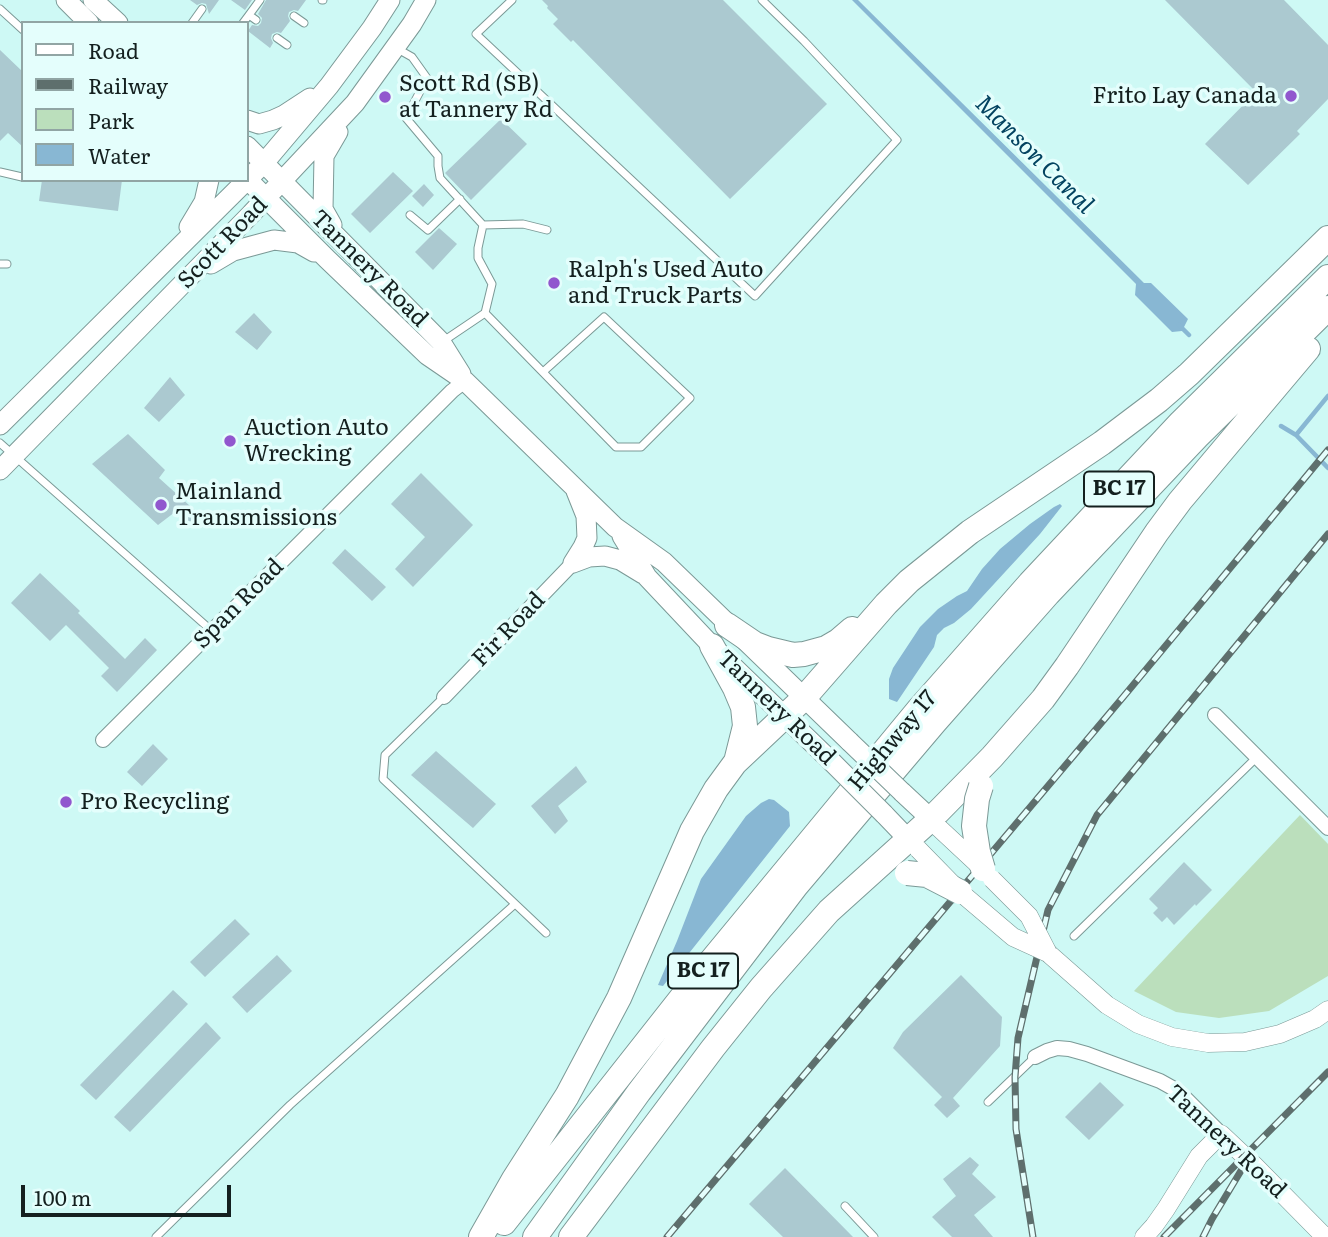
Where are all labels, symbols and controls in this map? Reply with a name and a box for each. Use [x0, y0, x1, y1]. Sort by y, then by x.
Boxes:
legend [21, 21, 248, 182]
text: Road [88, 34, 139, 65]
text: Railway [88, 69, 168, 100]
place label: Scott Rd (SB) at Tannery Rd [399, 70, 553, 124]
place label: Frito Lay Canada [1093, 82, 1277, 110]
marker: Frito Lay Canada [1283, 88, 1299, 104]
marker: Scott Rd (SB) at Tannery Rd [377, 89, 393, 105]
water label: Manson Canal [969, 90, 1099, 220]
text: Park [88, 104, 134, 135]
text: Water [88, 139, 150, 170]
street label: Scott Road [172, 191, 274, 295]
street label: Tannery Road [305, 205, 433, 333]
place label: Ralph's Used Auto and Truck Parts [568, 256, 763, 310]
marker: Ralph's Used Auto and Truck Parts [546, 275, 562, 291]
place label: Auction Auto Wrecking [244, 414, 389, 468]
marker: Auction Auto Wrecking [222, 433, 238, 449]
road number: BC 17 [1084, 472, 1154, 506]
place label: Mainland Transmissions [175, 478, 337, 532]
marker: Mainland Transmissions [153, 497, 169, 513]
street label: Span Road [188, 553, 290, 655]
street label: Fir Road [467, 587, 551, 673]
street label: Tannery Road [711, 645, 841, 771]
street label: Highway 17 [843, 685, 943, 797]
place label: Pro Recycling [80, 788, 229, 816]
marker: Pro Recycling [58, 794, 74, 810]
road number: BC 17 [668, 954, 738, 988]
street label: Tannery Road [1160, 1079, 1292, 1205]
scale bar [24, 1170, 234, 1214]
text: 100 m [34, 1181, 91, 1212]

